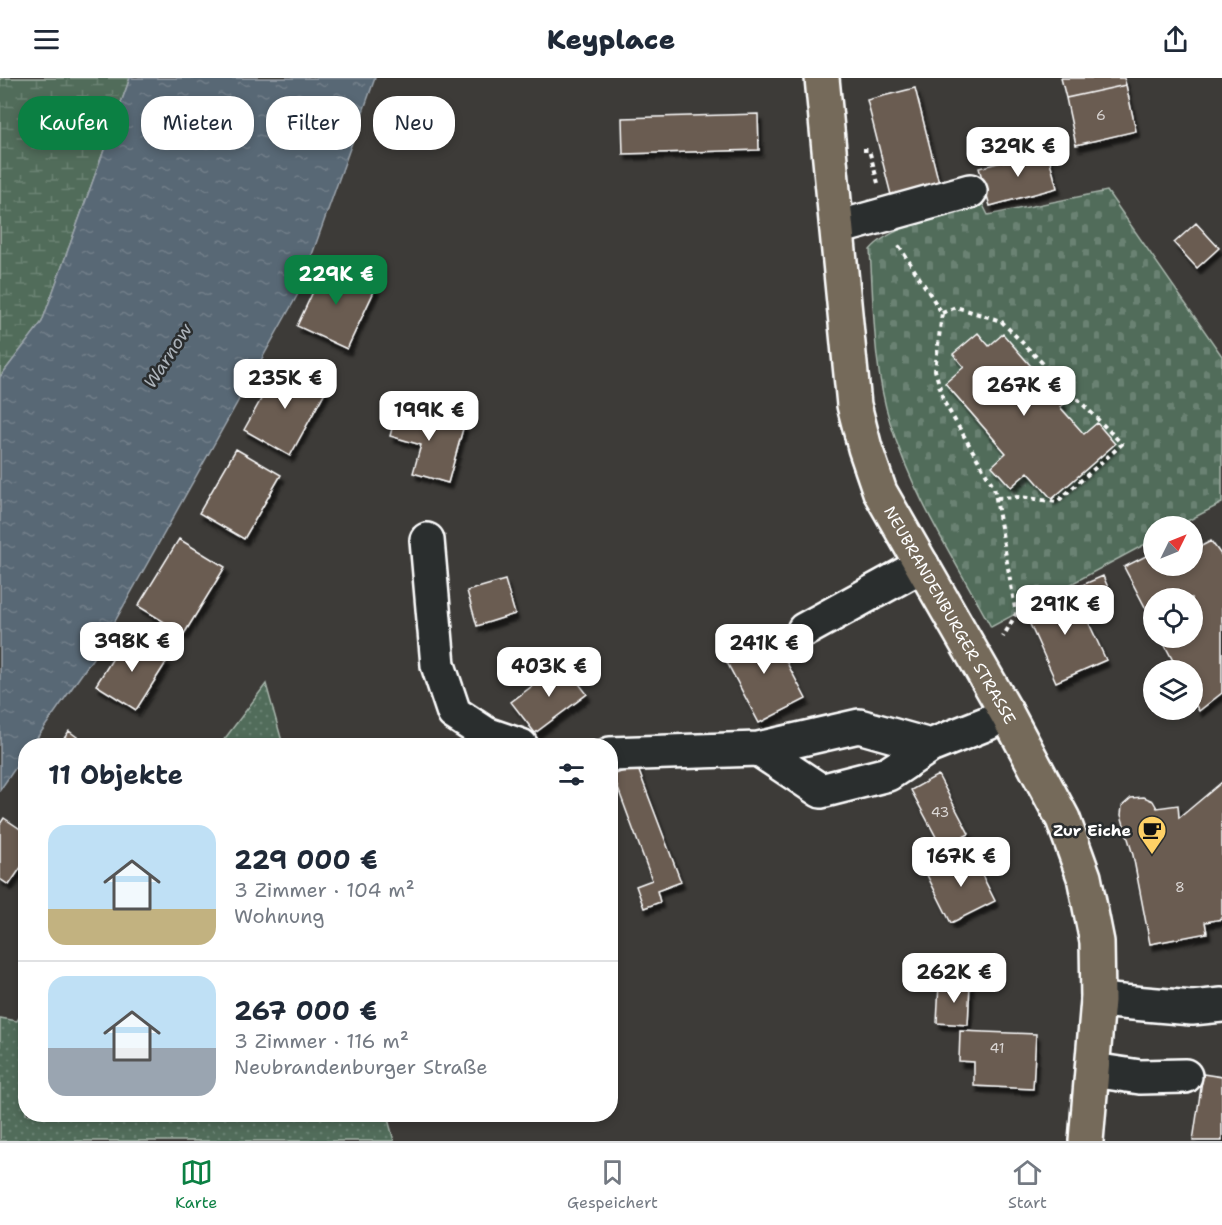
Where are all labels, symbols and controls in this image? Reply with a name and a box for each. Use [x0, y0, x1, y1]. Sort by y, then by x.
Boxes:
text: Keyplace [547, 21, 675, 58]
icon: menu [30, 23, 63, 56]
icon: share [1159, 23, 1192, 56]
chip: Kaufen [18, 96, 129, 150]
chip: Mieten [141, 96, 254, 150]
chip: Filter [266, 96, 361, 150]
chip: Neu [373, 96, 455, 150]
house number: 6 [1096, 106, 1106, 124]
pin: 329K € [969, 127, 1067, 178]
text: 329K € [981, 133, 1055, 159]
pin: 229K € [287, 255, 385, 306]
text: 229K € [298, 261, 374, 287]
water label: Warnow [138, 319, 198, 393]
pin: 235K € [236, 359, 334, 410]
text: 235K € [248, 365, 322, 391]
pin: 267K € [975, 366, 1073, 417]
text: 267K € [987, 372, 1061, 398]
pin: 199K € [380, 391, 478, 442]
text: 199K € [393, 397, 465, 423]
street label: NEUBRANDENBURGER STRASSE [879, 502, 1020, 728]
north arrow [1143, 516, 1203, 576]
map controls [1143, 516, 1203, 720]
pin: 291K € [1016, 585, 1114, 636]
button: locate [1143, 588, 1203, 648]
text: 291K € [1030, 591, 1100, 617]
pin: 398K € [83, 622, 181, 673]
pin: 241K € [715, 624, 813, 675]
text: 398K € [94, 628, 170, 654]
text: 241K € [729, 630, 799, 656]
pin: 403K € [500, 647, 598, 698]
text: 403K € [511, 653, 587, 679]
button: layers [1143, 660, 1203, 720]
text: 11 Objekte [48, 757, 183, 792]
icon: filters [555, 758, 588, 791]
house number: 43 [931, 803, 949, 821]
cafe icon: Zur Eiche [1136, 814, 1168, 856]
place label: Zur Eiche [1053, 820, 1131, 841]
pin: 167K € [912, 837, 1010, 888]
text: 229 000 € [234, 842, 378, 877]
text: 167K € [926, 843, 996, 869]
icon: home [96, 849, 168, 921]
text: 3 Zimmer · 104 m² [234, 877, 415, 903]
house number: 8 [1175, 878, 1185, 896]
text: Wohnung [234, 903, 325, 929]
pin: 262K € [905, 953, 1003, 1004]
text: 262K € [916, 959, 992, 985]
text: 267 000 € [234, 993, 377, 1028]
icon: home [96, 1000, 168, 1072]
text: 3 Zimmer · 116 m² [234, 1028, 409, 1054]
house number: 41 [990, 1039, 1004, 1057]
text: Neubrandenburger Straße [234, 1054, 487, 1080]
tab: Karte [175, 1156, 217, 1213]
tab: Gespeichert [567, 1156, 658, 1213]
tab: Start [1008, 1156, 1047, 1213]

